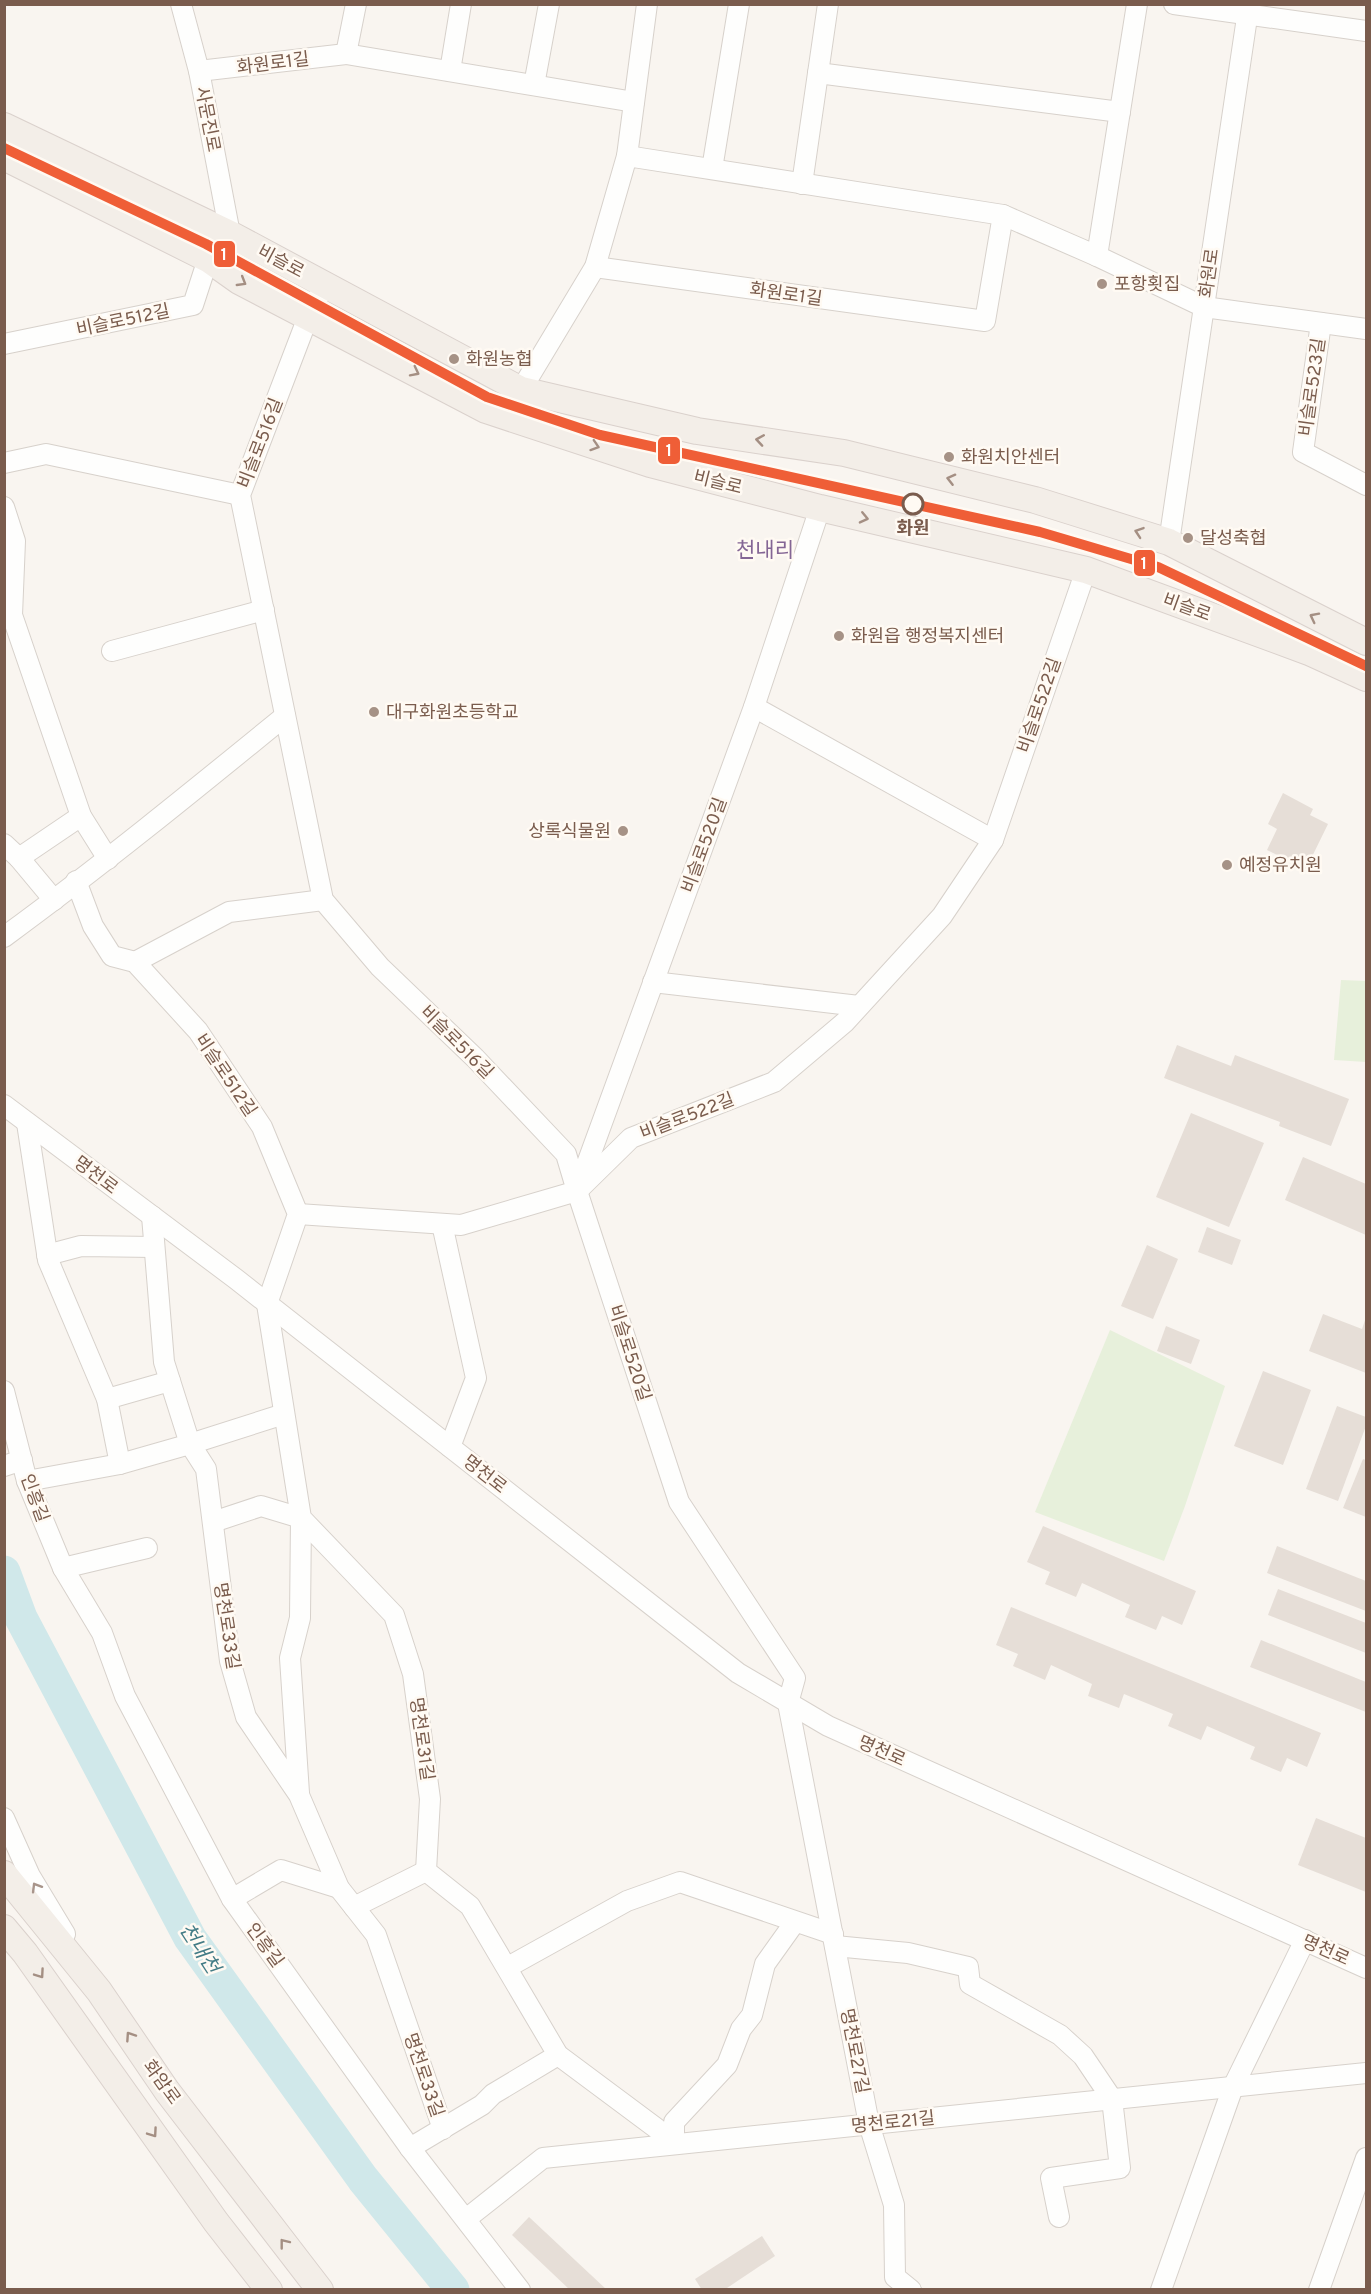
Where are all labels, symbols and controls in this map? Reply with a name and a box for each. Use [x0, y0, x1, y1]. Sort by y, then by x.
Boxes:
street label: 화원로1길 [236, 49, 311, 80]
street label: 사문진로 [189, 85, 224, 154]
line badge: 1 [213, 240, 236, 268]
street label: 비슬로 [253, 241, 308, 284]
text: 1 [221, 246, 227, 266]
street label: 화원로 [1196, 247, 1225, 299]
one-way arrow [236, 274, 246, 286]
place label: 포항횟집 [1114, 274, 1180, 297]
marker: 포항횟집 [1095, 277, 1109, 291]
street label: 화원로1길 [748, 279, 824, 312]
street label: 비슬로512길 [74, 300, 172, 343]
street label: 비슬로523길 [1295, 336, 1332, 438]
place label: 화원농협 [466, 349, 532, 372]
marker: 화원농협 [447, 352, 461, 366]
one-way arrow [408, 365, 419, 377]
street label: 비슬로516길 [234, 395, 289, 492]
one-way arrow [755, 435, 765, 447]
line badge: 1 [657, 436, 681, 465]
one-way arrow [589, 438, 600, 451]
text: 1 [666, 442, 672, 462]
place label: 화원치안센터 [961, 447, 1060, 470]
marker: 화원치안센터 [942, 450, 956, 464]
street label: 비슬로 [691, 466, 745, 501]
one-way arrow [946, 474, 956, 487]
marker: 화원 [902, 493, 924, 515]
one-way arrow [859, 511, 869, 524]
place label: 화원 [896, 518, 930, 541]
one-way arrow [1134, 526, 1144, 539]
place label: 달성축협 [1200, 528, 1266, 551]
marker: 달성축협 [1181, 531, 1195, 545]
district label: 천내리 [736, 538, 794, 565]
line badge: 1 [1133, 549, 1156, 577]
text: 1 [1141, 555, 1147, 575]
street label: 비슬로 [1159, 589, 1214, 628]
one-way arrow [1309, 612, 1320, 624]
place label: 화원읍 행정복지센터 [851, 626, 1004, 649]
marker: 화원읍 행정복지센터 [832, 629, 846, 643]
street label: 비슬로522길 [1013, 655, 1067, 756]
place label: 대구화원초등학교 [386, 702, 518, 725]
marker: 대구화원초등학교 [367, 705, 381, 719]
street label: 비슬로520길 [678, 795, 733, 896]
place label: 상록식물원 [528, 821, 611, 844]
marker: 상록식물원 [616, 824, 630, 838]
place label: 예정유치원 [1239, 855, 1322, 878]
marker: 예정유치원 [1220, 858, 1234, 872]
street label: 비슬로516길 [414, 1001, 498, 1085]
street label: 비슬로512길 [189, 1030, 261, 1122]
street label: 비슬로522길 [637, 1089, 738, 1146]
street label: 명천로 [68, 1152, 122, 1200]
street label: 비슬로520길 [602, 1302, 655, 1405]
street label: 명천로 [457, 1451, 511, 1500]
street label: 인흥길 [14, 1471, 53, 1526]
street label: 명천로33길 [207, 1581, 244, 1671]
street label: 명천로31길 [403, 1696, 438, 1782]
street label: 명천로 [854, 1732, 909, 1773]
one-way arrow [32, 1883, 44, 1893]
water label: 천내천 [172, 1919, 226, 1981]
street label: 인흥길 [240, 1919, 288, 1973]
street label: 명천로 [1298, 1931, 1353, 1972]
one-way arrow [33, 1968, 44, 1979]
street label: 명천로27길 [834, 2007, 873, 2096]
street label: 명천로33길 [397, 2030, 448, 2121]
one-way arrow [126, 2032, 137, 2043]
street label: 화암로 [137, 2056, 185, 2110]
street label: 명천로21길 [850, 2108, 936, 2139]
one-way arrow [146, 2127, 157, 2138]
one-way arrow [281, 2239, 292, 2250]

